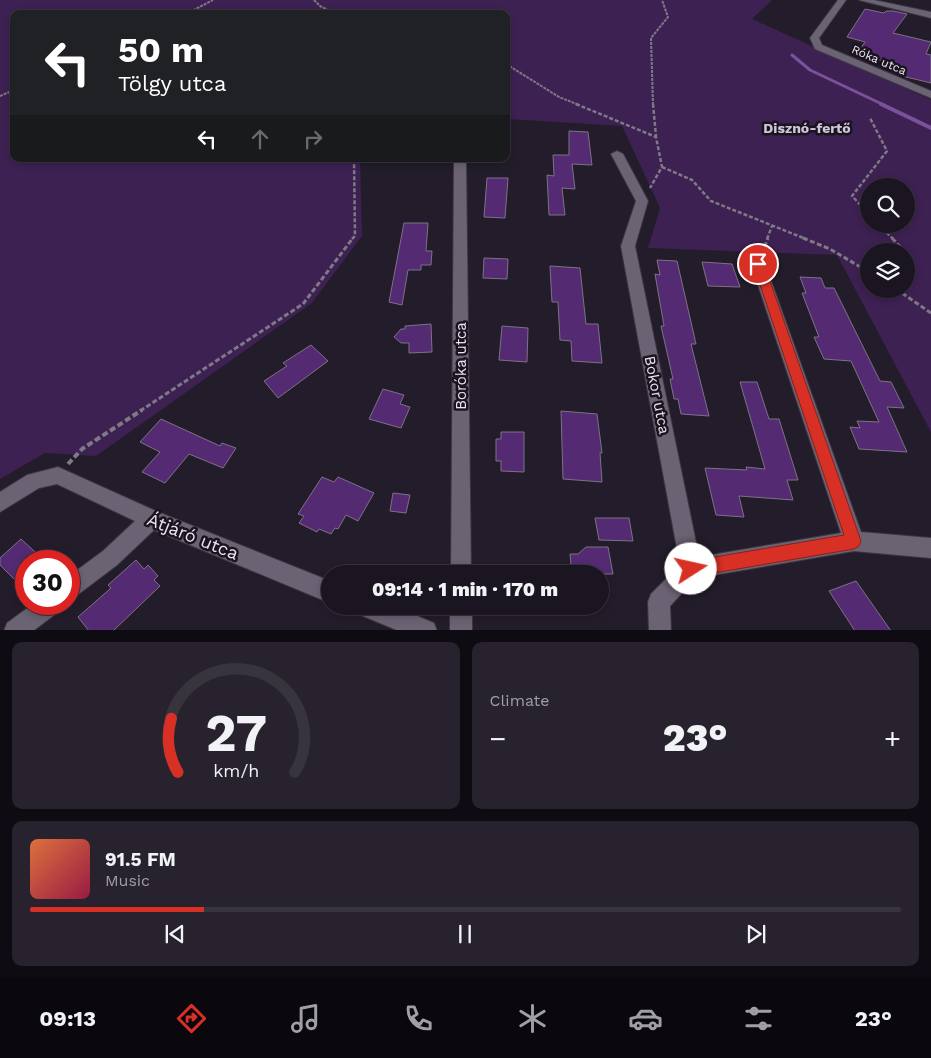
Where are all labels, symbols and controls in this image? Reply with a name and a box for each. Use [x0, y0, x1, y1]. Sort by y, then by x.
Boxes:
text: 50 m [118, 29, 204, 71]
icon: left [35, 30, 100, 95]
street label: Róka utca [849, 42, 909, 78]
text: Tölgy utca [118, 71, 226, 96]
district label: Disznó-fertő [763, 120, 851, 136]
icon: left [193, 125, 221, 153]
icon: ahead [246, 125, 274, 153]
icon: right [299, 125, 327, 153]
map controls [860, 178, 915, 298]
button: search [860, 178, 915, 233]
pin [737, 243, 779, 285]
button: layers [860, 243, 915, 298]
icon: arrive [744, 250, 772, 278]
street label: Boróka utca [452, 322, 470, 410]
street label: Bokor utca [641, 354, 674, 436]
street label: Átjáró utca [144, 508, 242, 564]
position arrow [664, 542, 716, 594]
speed limit sign: 30 [15, 550, 80, 615]
text: 09:14 · 1 min · 170 m [372, 578, 558, 601]
text: Climate [490, 691, 550, 710]
text: 27 [205, 703, 267, 764]
text: 23° [663, 716, 728, 760]
text: − [490, 722, 506, 755]
text: + [884, 722, 901, 755]
text: km/h [213, 760, 259, 781]
text: 91.5 FM [105, 848, 176, 871]
text: Music [105, 871, 150, 890]
icon: previous [161, 920, 189, 948]
icon: pause [451, 920, 479, 948]
icon: next [742, 920, 770, 948]
icon: directions [174, 1001, 209, 1036]
icon: music [288, 1001, 323, 1036]
icon: phone [401, 1001, 436, 1036]
icon: climate [515, 1001, 550, 1036]
icon: car [628, 1001, 663, 1036]
icon: filters [741, 1001, 776, 1036]
text: 09:13 [39, 1006, 96, 1031]
text: 23° [855, 1006, 892, 1031]

